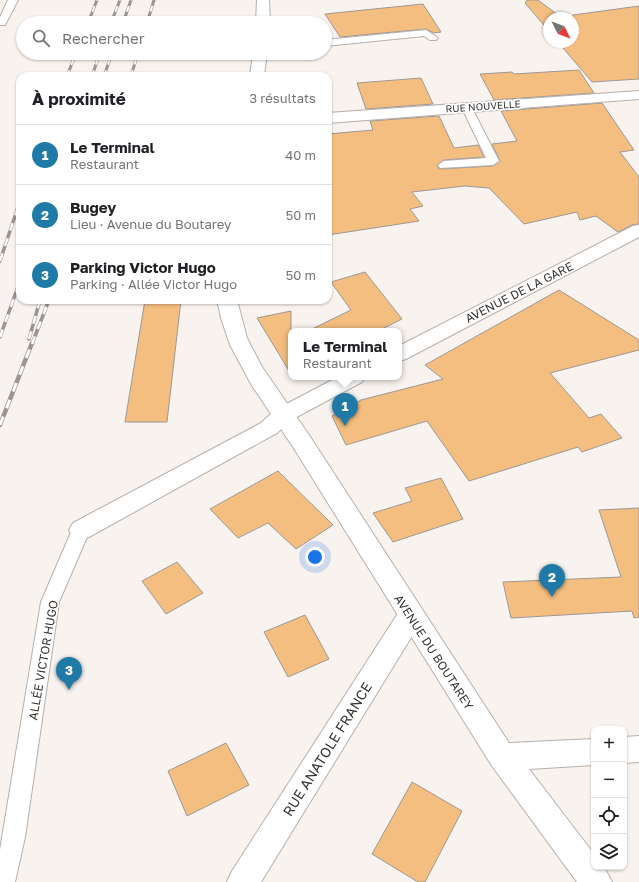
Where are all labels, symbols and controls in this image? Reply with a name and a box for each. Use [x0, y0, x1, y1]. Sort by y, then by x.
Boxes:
north arrow [543, 12, 579, 48]
search box [16, 16, 332, 60]
icon: search [30, 27, 52, 49]
text: Rechercher [62, 29, 145, 47]
text: À proximité [32, 88, 126, 109]
text: 3 résultats [250, 90, 316, 106]
street label: RUE NOUVELLE [445, 97, 521, 115]
text: Le Terminal [70, 138, 154, 156]
text: 1 [42, 147, 48, 163]
text: 40 m [285, 147, 316, 163]
text: Restaurant [70, 156, 139, 172]
text: Bugey [70, 198, 116, 216]
text: 2 [41, 207, 49, 223]
text: 50 m [286, 207, 316, 223]
text: Lieu · Avenue du Boutarey [70, 216, 231, 232]
text: Parking Victor Hugo [70, 258, 216, 276]
street label: AVENUE DE LA GARE [462, 258, 576, 326]
text: 3 [41, 267, 49, 283]
text: 50 m [286, 267, 316, 283]
text: Parking · Allée Victor Hugo [70, 276, 237, 292]
popup [288, 328, 402, 380]
text: Le Terminal [303, 337, 387, 355]
text: Restaurant [303, 355, 372, 371]
pin: 1 [332, 393, 358, 426]
your location [305, 547, 325, 567]
pin: 2 [539, 564, 565, 597]
street label: AVENUE DU BOUTAREY [391, 592, 477, 713]
street label: ALLÉE VICTOR HUGO [25, 599, 61, 721]
pin: 3 [56, 657, 82, 690]
street label: RUE ANATOLE FRANCE [279, 679, 375, 819]
map controls [591, 726, 627, 870]
button: + [591, 726, 627, 762]
button: − [591, 762, 627, 798]
button: locate [591, 798, 627, 834]
button: layers [591, 834, 627, 870]

